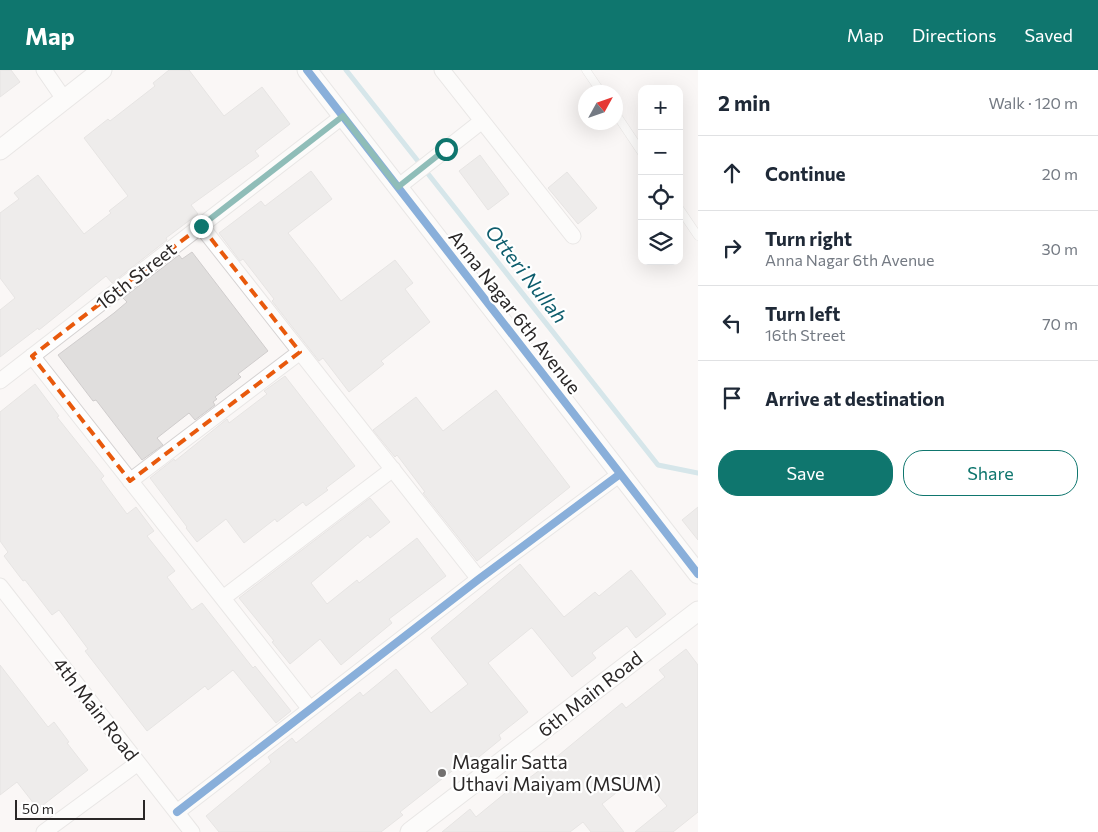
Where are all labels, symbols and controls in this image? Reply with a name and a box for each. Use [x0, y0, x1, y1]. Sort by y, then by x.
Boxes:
text: Map [25, 21, 75, 50]
text: Map [847, 24, 884, 46]
text: Directions [912, 24, 996, 46]
text: Saved [1024, 24, 1073, 46]
north arrow [578, 85, 623, 130]
map controls [638, 85, 683, 265]
button: + [638, 85, 683, 130]
text: 2 min [718, 90, 770, 115]
text: Walk · 120 m [988, 93, 1078, 112]
button: − [638, 130, 683, 175]
route start [435, 138, 458, 161]
icon: ahead [718, 159, 746, 187]
text: Continue [765, 162, 845, 185]
text: 20 m [1042, 164, 1078, 183]
button: locate [638, 175, 683, 220]
route end [190, 215, 213, 238]
water label: Otteri Nullah [481, 219, 573, 327]
button: layers [638, 220, 683, 265]
street label: Anna Nagar 6th Avenue [444, 225, 586, 398]
text: Turn right [765, 227, 852, 250]
icon: right [718, 234, 746, 262]
street label: 16th Street [91, 237, 181, 314]
text: 30 m [1041, 239, 1078, 258]
text: Anna Nagar 6th Avenue [765, 250, 934, 269]
text: Turn left [765, 302, 840, 325]
icon: left [718, 309, 746, 337]
text: 70 m [1042, 314, 1078, 333]
text: 16th Street [765, 325, 846, 344]
icon: arrive [718, 384, 746, 412]
text: Arrive at destination [765, 387, 945, 410]
button: Save [718, 450, 893, 496]
button: Share [903, 450, 1078, 496]
street label: 6th Main Road [533, 646, 646, 741]
street label: 4th Main Road [49, 652, 144, 765]
place label: Magalir Satta Uthavi Maiyam (MSUM) [452, 750, 661, 795]
marker: Magalir Satta Uthavi Maiyam (MSUM) [436, 767, 448, 779]
scale bar [15, 797, 145, 820]
text: 50 m [22, 800, 54, 817]

